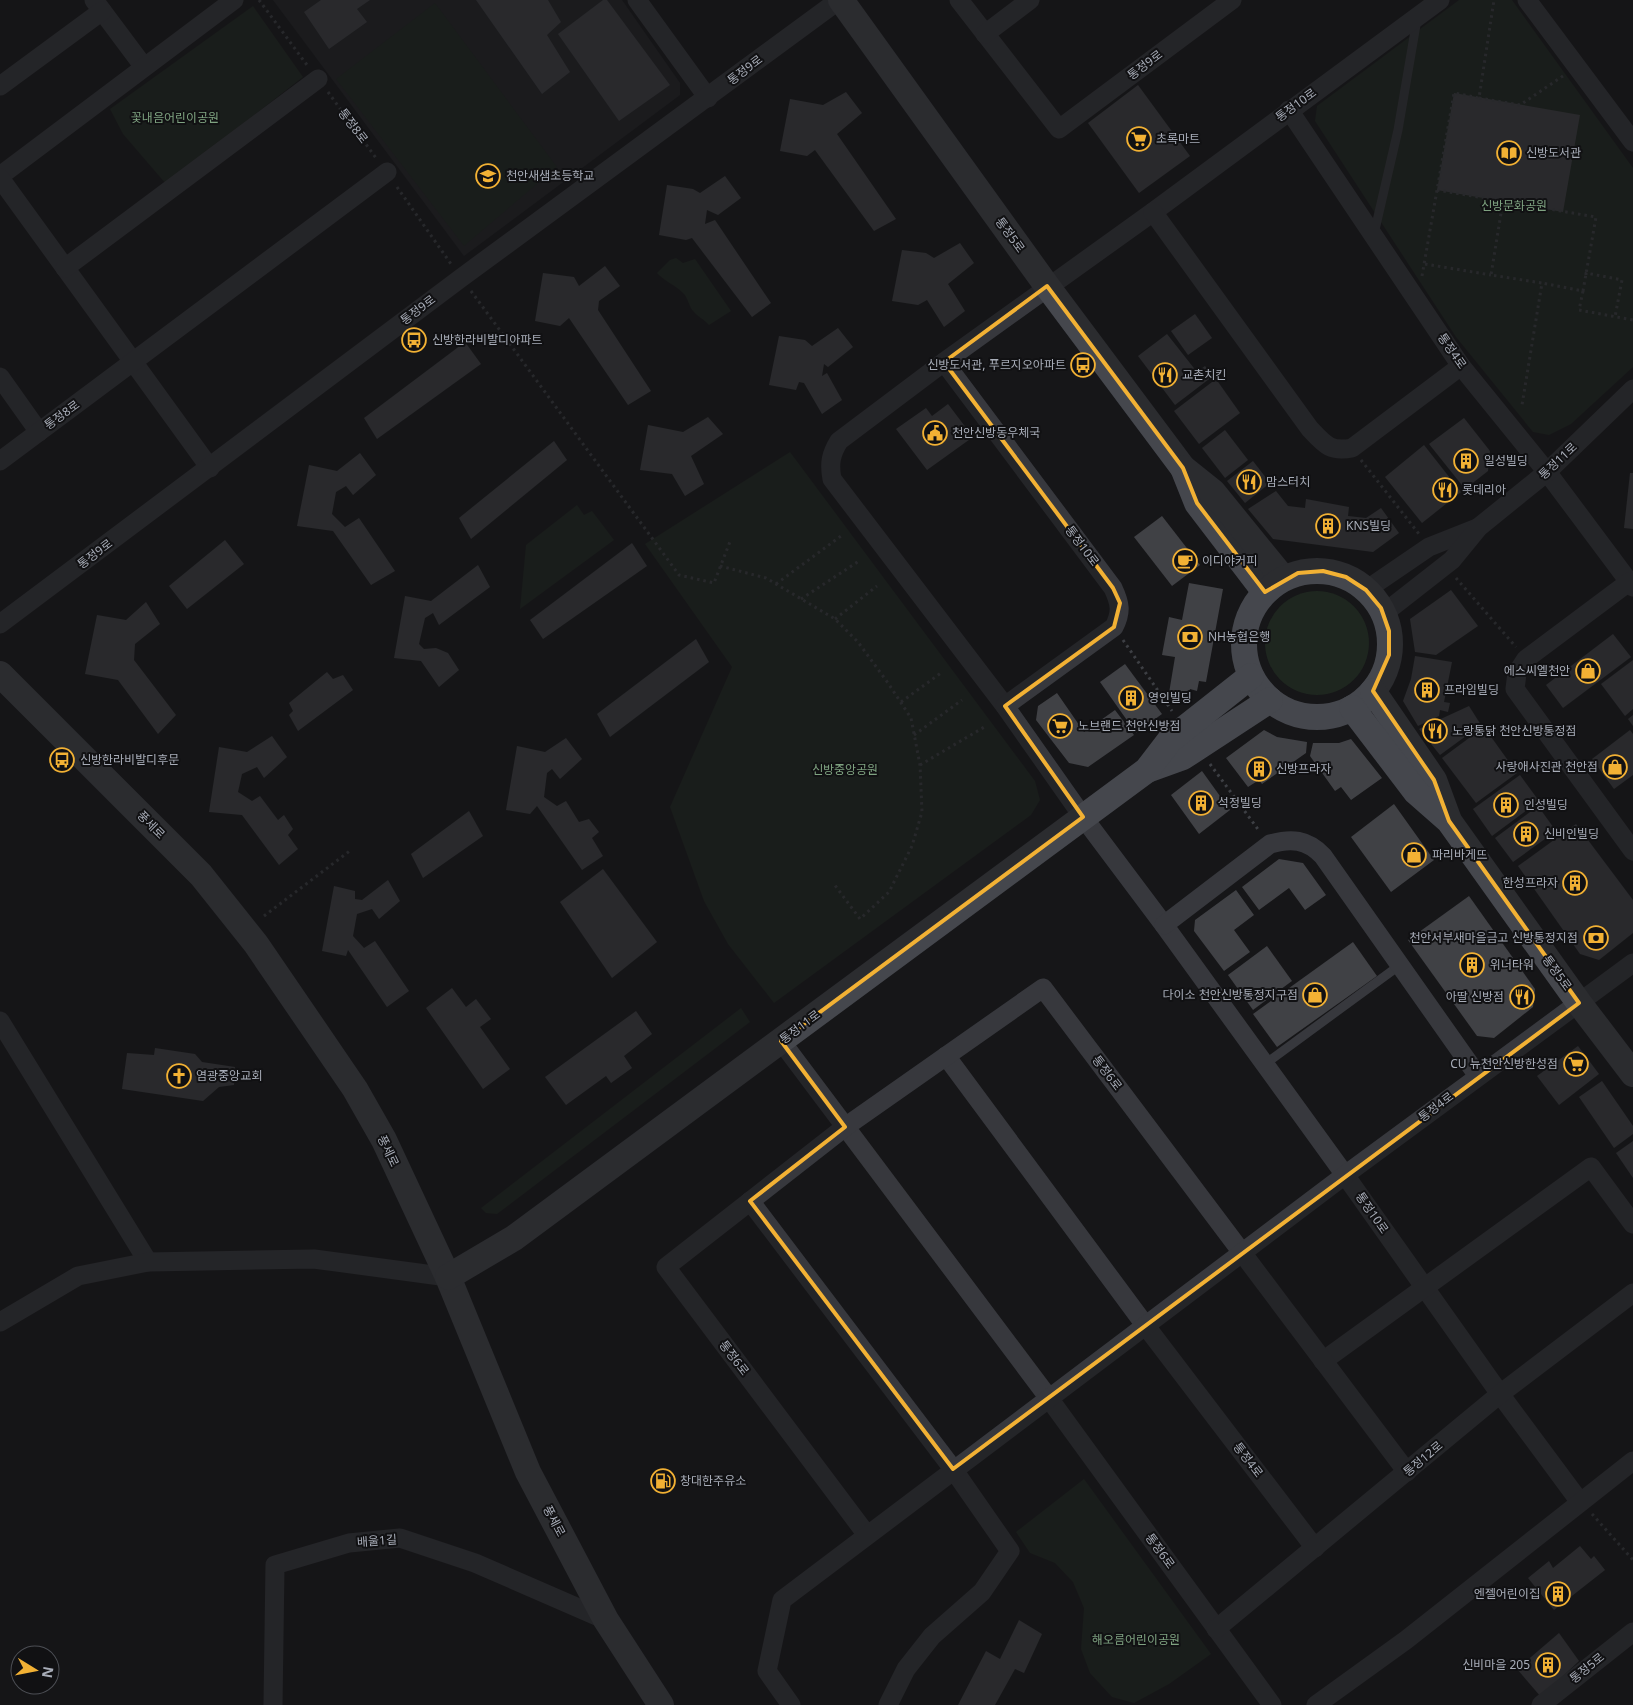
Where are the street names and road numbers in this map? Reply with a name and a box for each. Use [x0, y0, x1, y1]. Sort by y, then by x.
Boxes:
street label: 통정9로 [1124, 46, 1166, 83]
street label: 통정9로 [724, 51, 766, 88]
street label: 통정10로 [1272, 84, 1320, 125]
street label: 통정8로 [335, 105, 372, 147]
street label: 통정5로 [992, 214, 1029, 256]
street label: 통정9로 [397, 291, 439, 328]
street label: 통정4로 [1434, 329, 1471, 372]
street label: 통정8로 [41, 396, 83, 433]
street label: 통정11로 [1535, 438, 1581, 483]
street label: 통정10로 [1062, 522, 1103, 570]
street label: 통정9로 [74, 535, 116, 572]
street label: 풍세로 [134, 807, 169, 842]
street label: 통정5로 [1539, 952, 1576, 994]
street label: 통정11로 [776, 1006, 824, 1047]
street label: 통정6로 [1089, 1052, 1126, 1094]
street label: 통정4로 [1415, 1088, 1457, 1125]
street label: 풍세로 [374, 1132, 403, 1169]
street label: 통정10로 [1352, 1189, 1393, 1237]
street label: 통정6로 [716, 1337, 753, 1379]
street label: 통정12로 [1399, 1437, 1446, 1480]
street label: 통정4로 [1230, 1439, 1267, 1481]
street label: 풍세로 [539, 1502, 570, 1539]
street label: 통정6로 [1142, 1530, 1179, 1572]
street label: 배울1길 [356, 1531, 398, 1550]
street label: 통정5로 [1566, 1648, 1608, 1687]

